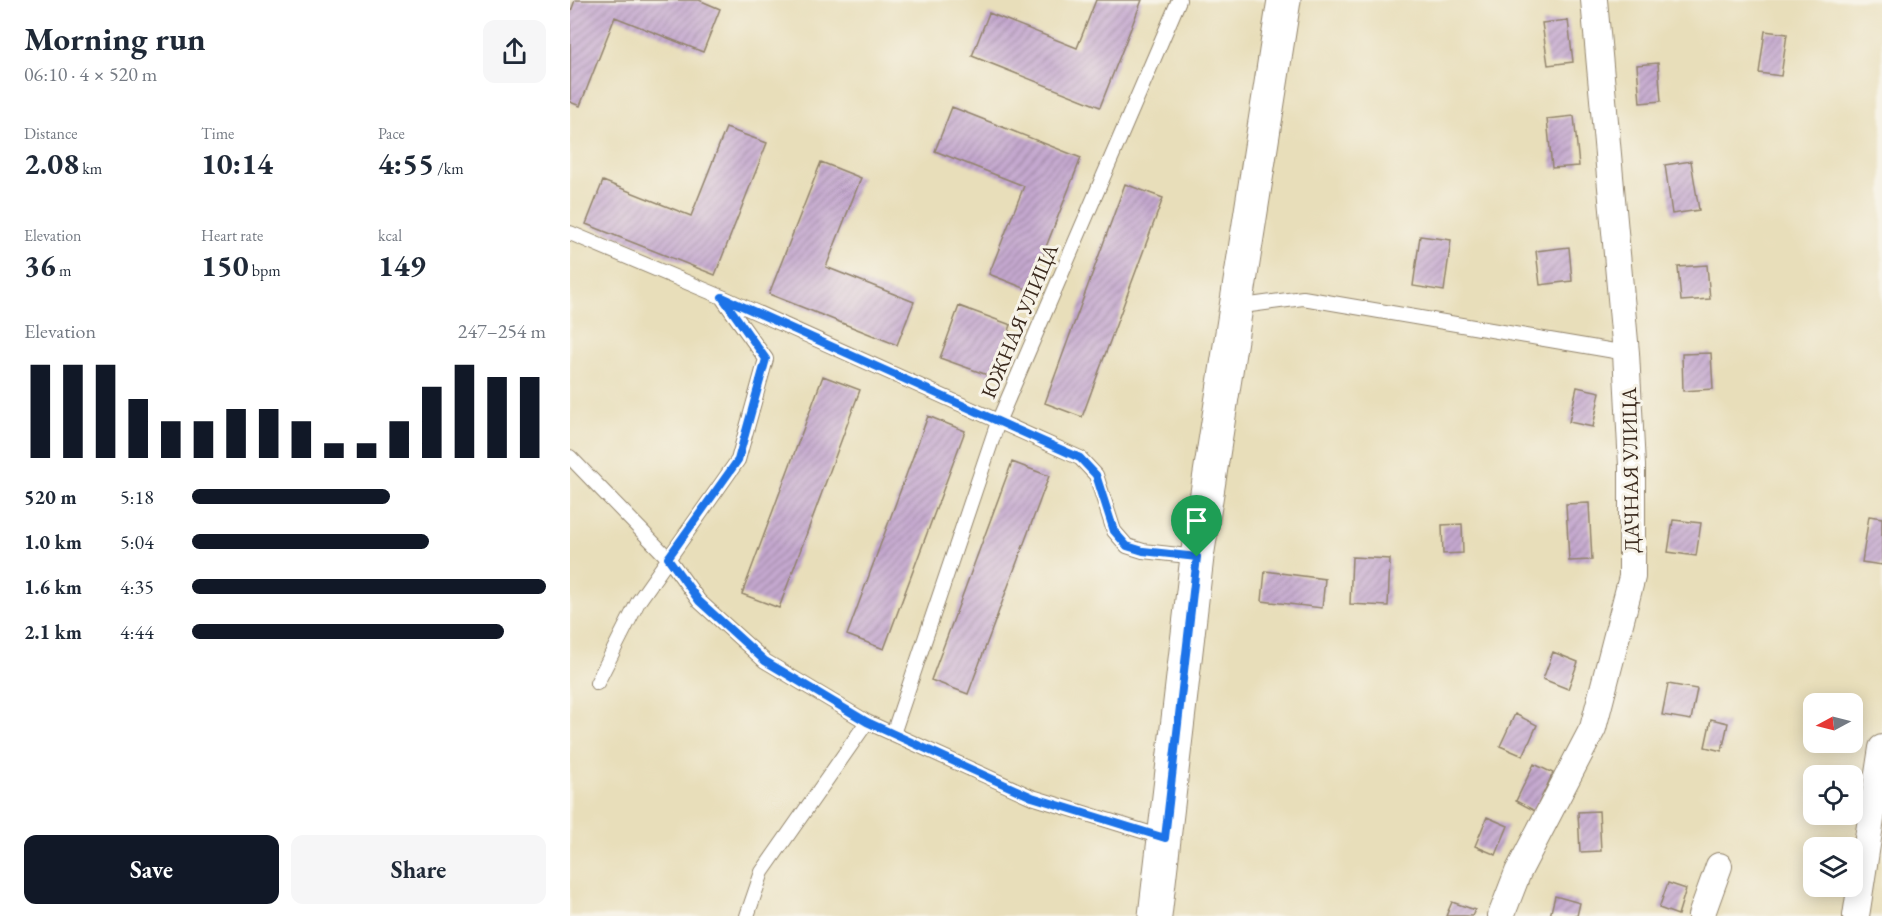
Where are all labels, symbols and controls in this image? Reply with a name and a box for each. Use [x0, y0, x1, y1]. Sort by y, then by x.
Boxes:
text: Morning run [24, 17, 206, 60]
button: share [483, 20, 546, 83]
text: 06:10 · 4 × 520 m [24, 61, 157, 87]
text: Distance [24, 123, 77, 144]
text: Time [201, 123, 234, 144]
text: Pace [378, 123, 405, 144]
text: 2.08 [24, 144, 79, 183]
text: 10:14 [201, 144, 273, 183]
text: 4:55 [378, 144, 434, 183]
text: km [79, 158, 102, 179]
text: /km [434, 158, 464, 179]
text: Elevation [24, 225, 82, 246]
text: Heart rate [201, 225, 263, 246]
text: kcal [378, 225, 402, 246]
street label: ЮЖНАЯ УЛИЦА [974, 239, 1064, 403]
text: 36 [24, 246, 56, 285]
text: 150 [201, 246, 249, 285]
text: 149 [378, 246, 426, 285]
text: m [56, 260, 71, 281]
text: bpm [249, 260, 281, 281]
text: Elevation [24, 318, 96, 344]
text: 247–254 m [458, 318, 546, 344]
street label: ДАЧНАЯ УЛИЦА [1615, 386, 1645, 553]
text: 520 m [24, 484, 77, 510]
text: 5:18 [120, 484, 154, 510]
pin [1171, 495, 1222, 557]
icon: arrive [1180, 504, 1213, 537]
text: 1.0 km [24, 529, 82, 555]
text: 5:04 [120, 529, 154, 555]
text: 1.6 km [24, 574, 82, 600]
text: 4:35 [120, 574, 154, 600]
text: 2.1 km [24, 619, 82, 645]
text: 4:44 [120, 619, 154, 645]
north arrow [1803, 693, 1863, 753]
map controls [1803, 693, 1863, 897]
button: locate [1803, 765, 1863, 825]
button: Save [24, 835, 279, 904]
button: Share [291, 835, 546, 904]
button: layers [1803, 837, 1863, 897]

